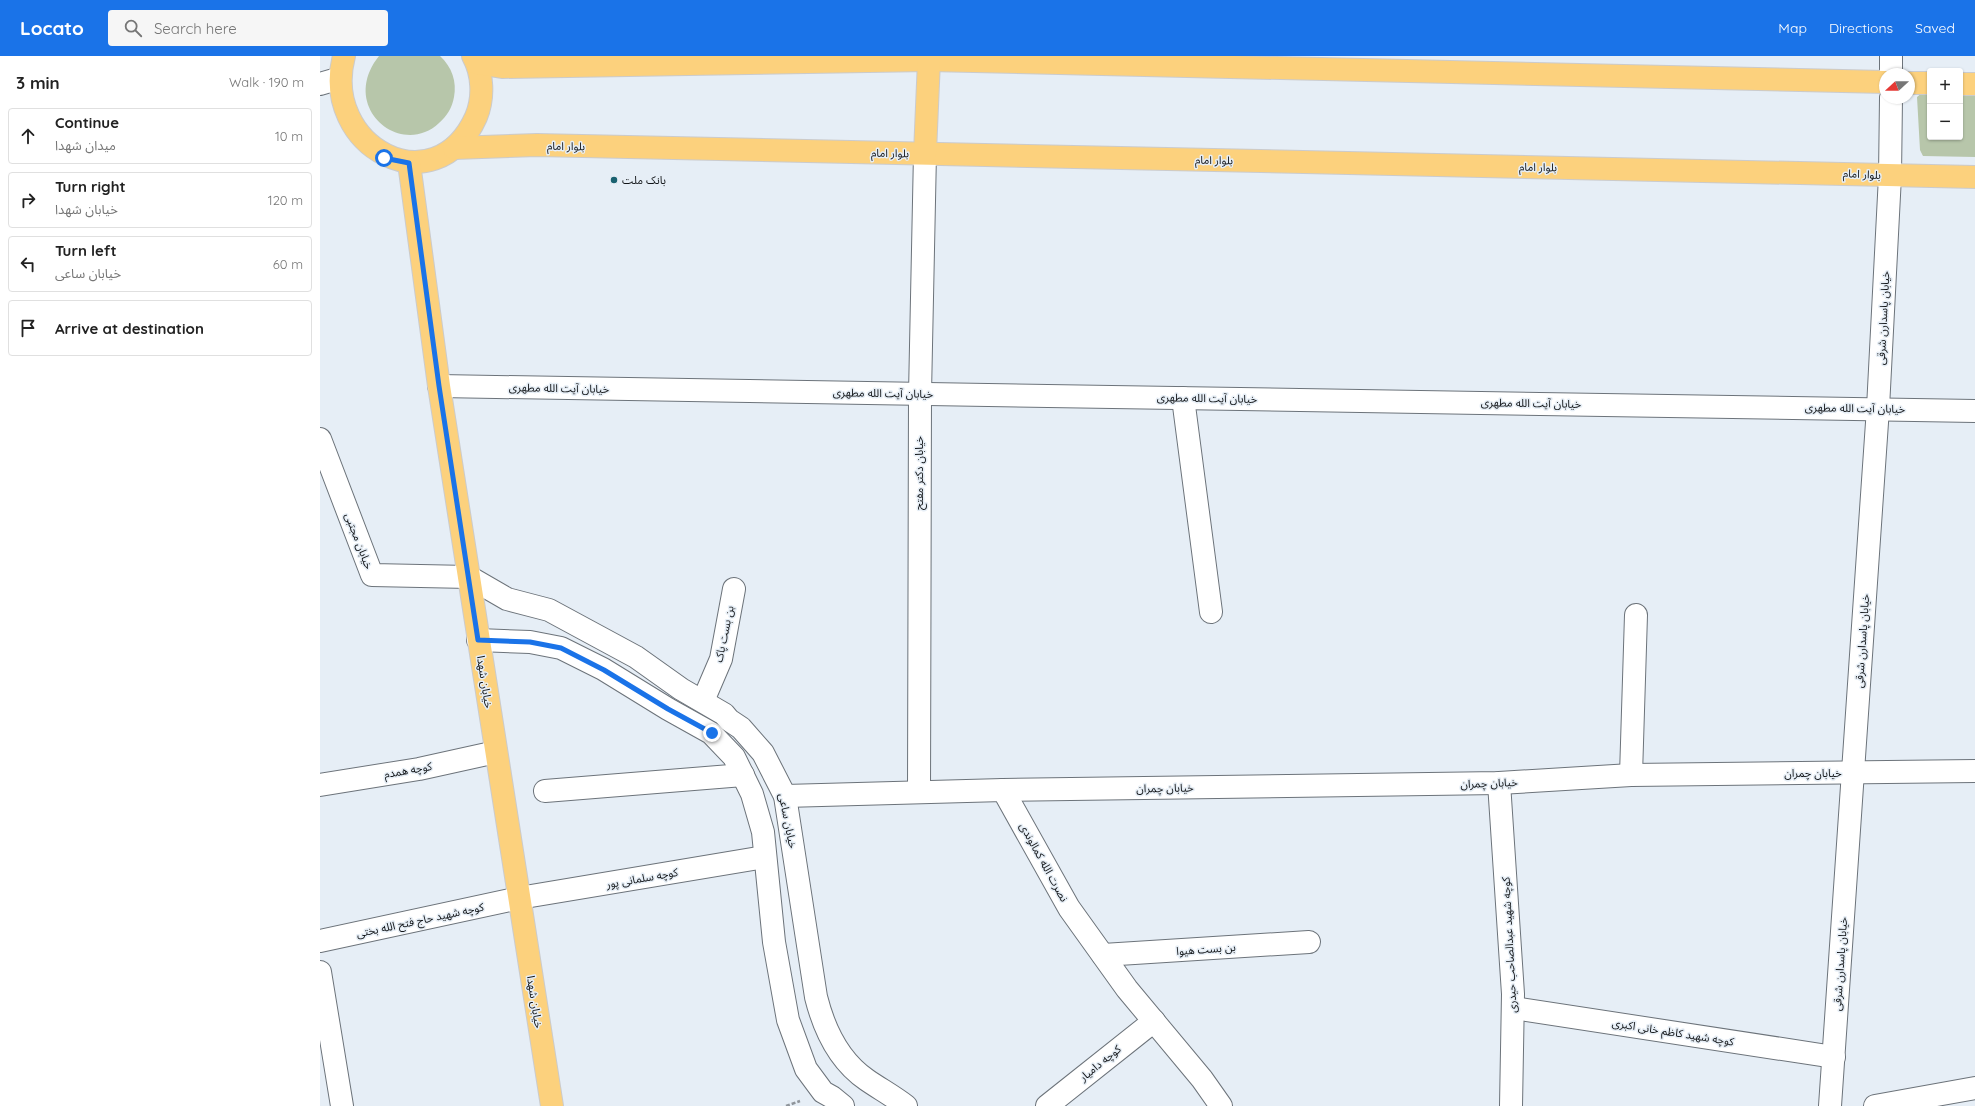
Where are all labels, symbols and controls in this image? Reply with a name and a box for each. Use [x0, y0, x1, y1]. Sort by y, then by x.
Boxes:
search box [108, 10, 388, 46]
text: Locato [20, 16, 84, 40]
icon: search [122, 17, 144, 39]
text: Search here [154, 19, 237, 38]
text: Map [1778, 19, 1807, 37]
text: Directions [1829, 19, 1893, 37]
text: Saved [1915, 19, 1955, 37]
north arrow [1879, 68, 1915, 104]
map controls [1927, 68, 1963, 140]
button: + [1927, 68, 1963, 104]
text: 3 min [16, 72, 60, 93]
text: Walk · 190 m [229, 74, 304, 90]
button: − [1927, 104, 1963, 140]
text: Continue [55, 113, 119, 132]
icon: ahead [17, 125, 39, 147]
text: 10 m [275, 128, 303, 144]
text: میدان شهدا [55, 137, 116, 153]
street label: بلوار امام [547, 139, 585, 154]
street label: بلوار امام [871, 146, 909, 161]
route start [375, 149, 393, 167]
street label: بلوار امام [1195, 153, 1233, 168]
street label: بلوار امام [1519, 160, 1557, 175]
street label: بلوار امام [1843, 166, 1881, 183]
place label: بانک ملت [622, 173, 666, 187]
marker: بانک ملت [609, 175, 619, 185]
text: Turn right [55, 177, 126, 196]
icon: right [17, 189, 39, 211]
text: 120 m [268, 192, 303, 208]
text: خیابان شهدا [55, 201, 118, 217]
text: Turn left [55, 241, 117, 260]
icon: left [17, 253, 39, 275]
text: 60 m [273, 256, 303, 272]
text: خیابان ساعی [55, 265, 121, 281]
street label: خیابان پاسدارن شرقی [1874, 270, 1894, 366]
icon: arrive [17, 317, 39, 339]
text: Arrive at destination [55, 319, 204, 338]
street label: خیابان آیت الله مطهری [509, 380, 610, 396]
street label: خیابان آیت الله مطهری [833, 385, 934, 401]
street label: خیابان آیت الله مطهری [1157, 390, 1258, 406]
street label: خیابان آیت الله مطهری [1481, 395, 1582, 411]
street label: خیابان آیت الله مطهری [1805, 400, 1906, 416]
street label: خیابان دکتر مفتح [912, 435, 927, 510]
street label: خیابان مجتبی [342, 511, 376, 572]
street label: خیابان پاسدارن شرقی [1852, 593, 1873, 689]
street label: بن بست پاک [711, 604, 738, 664]
street label: خیابان شهدا [474, 655, 496, 710]
route end [703, 724, 721, 742]
street label: کوچه همدم [383, 759, 434, 782]
street label: خیابان چمران [1784, 766, 1842, 781]
street label: خیابان چمران [1460, 775, 1519, 792]
street label: خیابان چمران [1136, 780, 1194, 797]
street label: خیابان ساعی [776, 792, 800, 850]
street label: نصرت الله کمالوندی [1017, 820, 1072, 904]
street label: کوچه سلمانی پور [604, 865, 680, 892]
street label: کوچه شهید عبدالصاحب حیدری [1498, 876, 1521, 1013]
street label: کوچه شهید حاج فتح الله بختی [355, 900, 486, 941]
street label: خیابان پاسدارن شرقی [1830, 916, 1851, 1012]
street label: بن بست هیوا [1176, 940, 1236, 958]
street label: خیابان شهدا [524, 975, 546, 1030]
street label: کوچه شهید کاظم خانی اکبری [1611, 1015, 1736, 1051]
street label: کوچه دامیار [1076, 1042, 1125, 1085]

